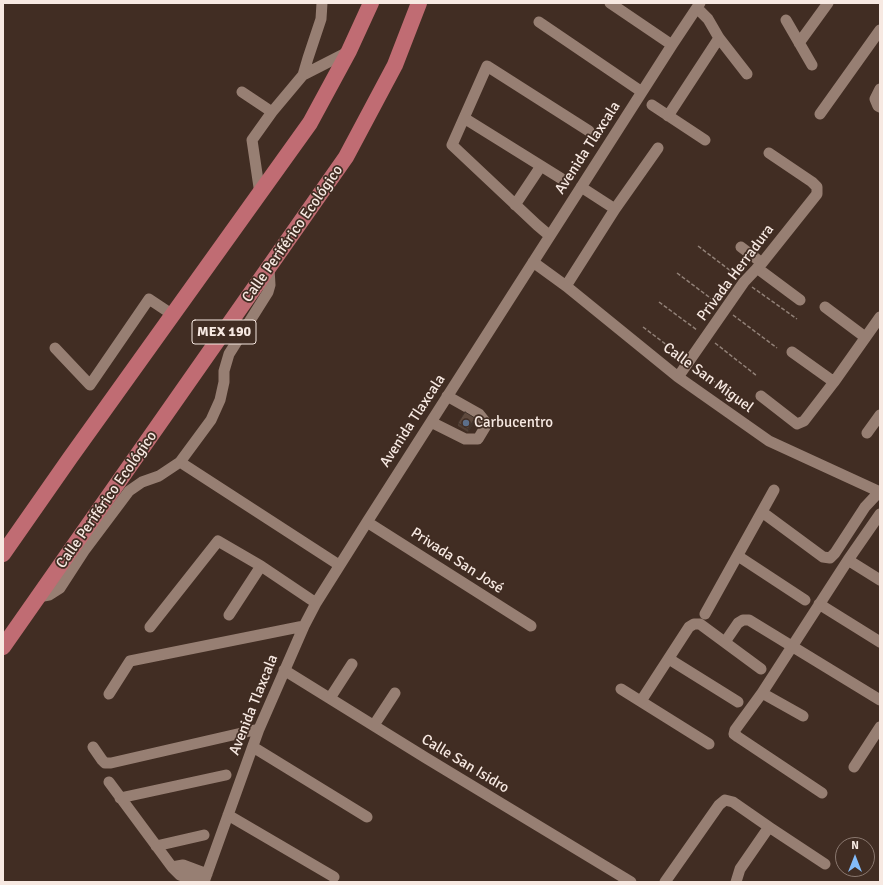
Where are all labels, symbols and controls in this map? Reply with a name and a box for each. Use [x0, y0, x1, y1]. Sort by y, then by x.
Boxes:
street label: Avenida Tlaxcala [551, 98, 625, 198]
street label: Calle Periférico Ecológico [239, 162, 347, 306]
street label: Privada Herradura [694, 221, 778, 325]
road number: MEX 190 [192, 320, 256, 344]
street label: Calle San Miguel [659, 339, 757, 417]
street label: Avenida Tlaxcala [376, 371, 450, 471]
place label: Carbucentro [474, 414, 553, 432]
marker: Carbucentro [461, 418, 471, 428]
street label: Calle Periférico Ecológico [53, 428, 161, 572]
street label: Privada San José [407, 524, 507, 598]
street label: Avenida Tlaxcala [226, 652, 282, 758]
street label: Calle San Isidro [418, 731, 512, 797]
north arrow [835, 837, 875, 877]
text: N [851, 839, 859, 852]

